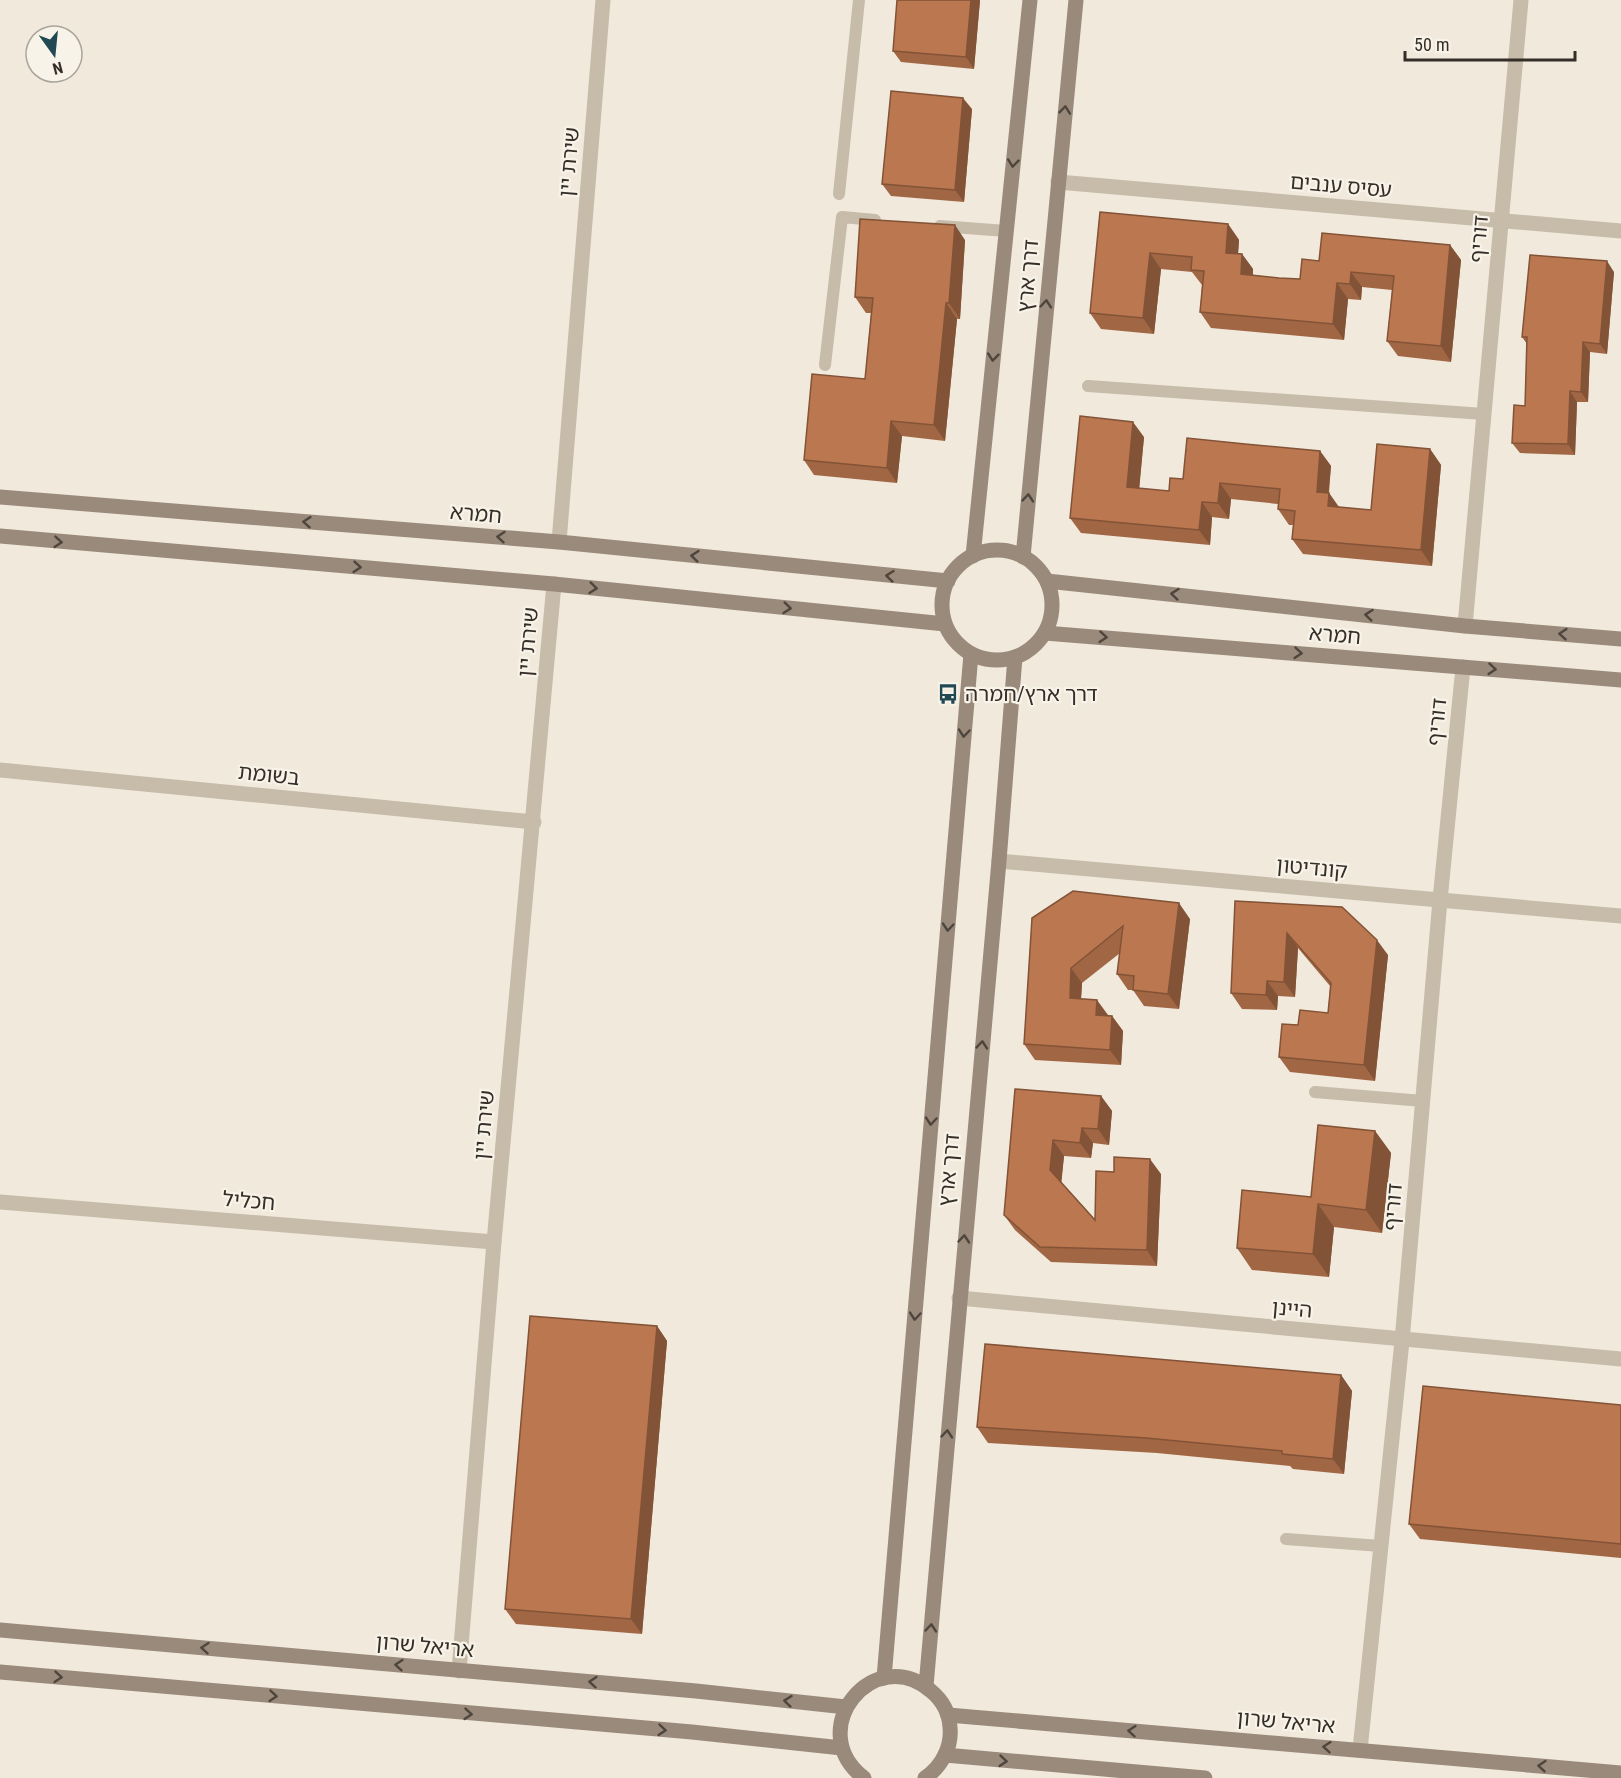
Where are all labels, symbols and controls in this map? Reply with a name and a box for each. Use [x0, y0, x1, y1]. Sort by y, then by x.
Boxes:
north arrow [24, 24, 84, 84]
scale bar [1405, 24, 1574, 62]
text: 50 m [1414, 34, 1449, 55]
text: N [51, 58, 65, 78]
one-way arrow [1058, 106, 1071, 115]
street label: שירת יין [554, 126, 584, 198]
one-way arrow [1007, 158, 1020, 167]
street label: עסיס ענבים [1289, 170, 1393, 202]
street label: דוריף [1465, 214, 1493, 264]
street label: דרך ארץ [1013, 239, 1043, 313]
one-way arrow [1039, 300, 1052, 309]
one-way arrow [987, 352, 1000, 361]
one-way arrow [1021, 494, 1034, 503]
street label: חמרא [449, 500, 503, 528]
one-way arrow [302, 515, 311, 528]
one-way arrow [497, 531, 506, 544]
one-way arrow [54, 535, 63, 548]
one-way arrow [691, 550, 700, 563]
one-way arrow [353, 560, 362, 573]
one-way arrow [885, 570, 894, 583]
one-way arrow [589, 581, 598, 594]
one-way arrow [1170, 589, 1179, 601]
one-way arrow [783, 601, 792, 614]
street label: שירת יין [513, 606, 543, 678]
one-way arrow [1364, 610, 1373, 622]
street label: חמרא [1308, 621, 1362, 649]
one-way arrow [1558, 628, 1567, 641]
one-way arrow [1099, 630, 1108, 643]
one-way arrow [1293, 646, 1302, 659]
one-way arrow [1487, 662, 1496, 675]
bus stop icon: דרך ארץ/חמרה [936, 682, 960, 706]
place label: דרך ארץ/חמרה [965, 682, 1098, 706]
street label: דוריף [1423, 697, 1451, 747]
one-way arrow [958, 728, 971, 737]
street label: בשומת [237, 760, 301, 790]
street label: קונדיטון [1275, 853, 1349, 883]
one-way arrow [942, 922, 955, 932]
one-way arrow [975, 1041, 988, 1050]
street label: שירת יין [469, 1089, 499, 1161]
one-way arrow [925, 1117, 938, 1126]
street label: דרך ארץ [934, 1133, 964, 1207]
street label: דוריף [1379, 1182, 1407, 1232]
street label: חכליל [222, 1187, 276, 1215]
one-way arrow [957, 1235, 970, 1244]
street label: היינן [1271, 1295, 1313, 1323]
one-way arrow [909, 1311, 922, 1320]
one-way arrow [940, 1429, 953, 1438]
one-way arrow [924, 1623, 937, 1632]
street label: אריאל שרון [375, 1630, 475, 1662]
one-way arrow [200, 1642, 209, 1655]
one-way arrow [395, 1659, 404, 1672]
one-way arrow [54, 1670, 63, 1683]
one-way arrow [589, 1676, 598, 1689]
one-way arrow [269, 1689, 278, 1702]
one-way arrow [783, 1695, 792, 1707]
street label: אריאל שרון [1236, 1706, 1336, 1738]
one-way arrow [463, 1708, 472, 1721]
one-way arrow [657, 1723, 666, 1736]
one-way arrow [1128, 1724, 1137, 1737]
one-way arrow [1322, 1741, 1331, 1754]
one-way arrow [999, 1754, 1008, 1767]
one-way arrow [1537, 1760, 1546, 1773]

